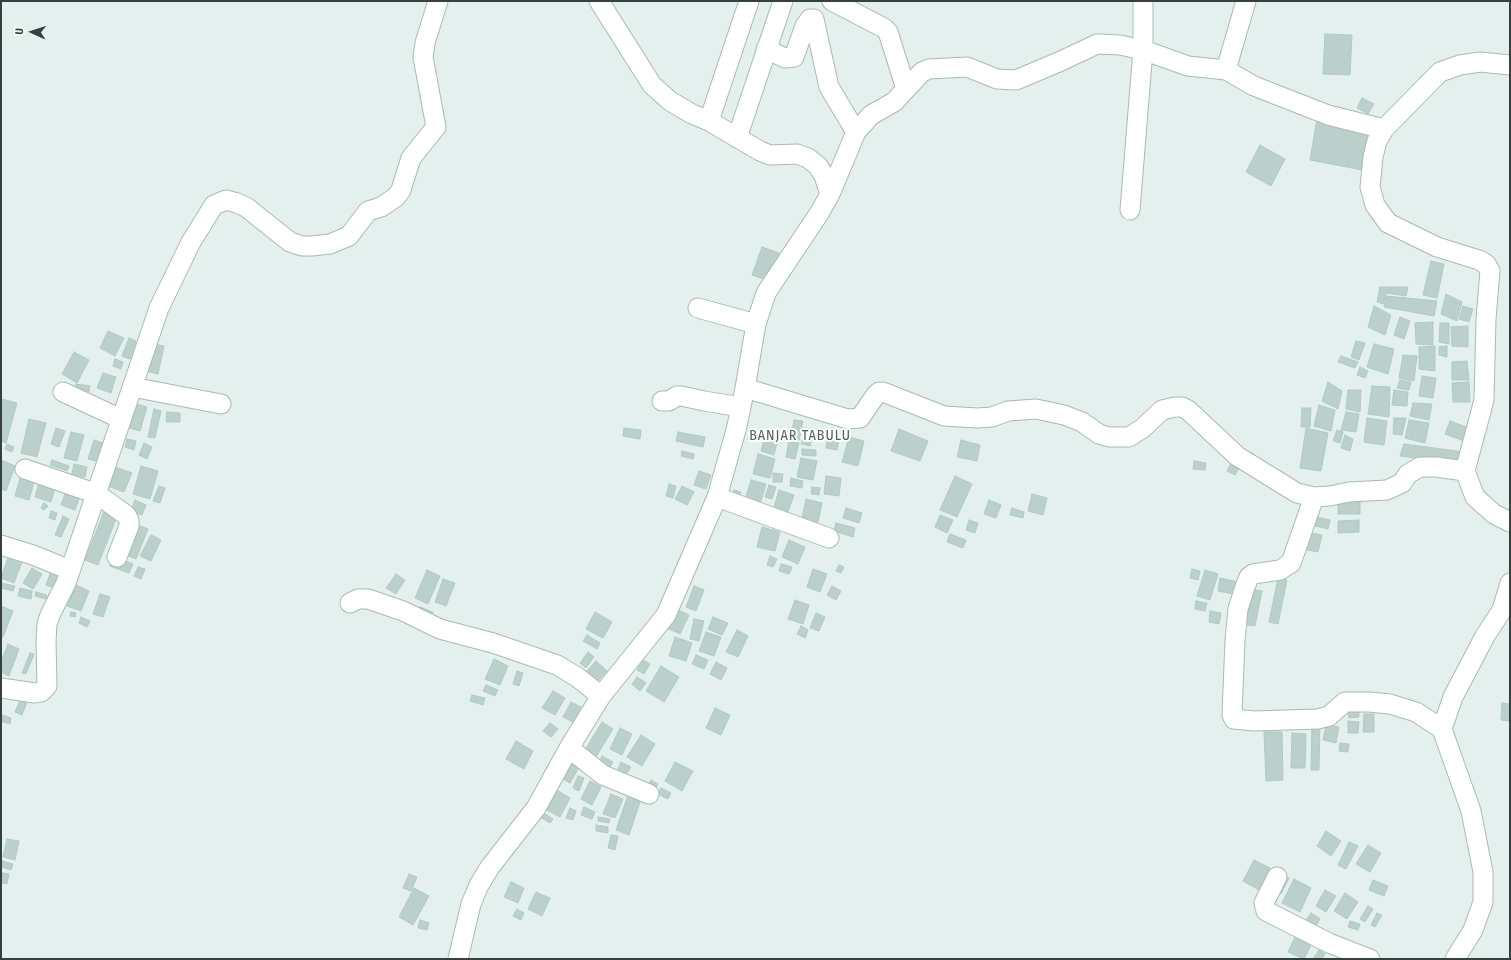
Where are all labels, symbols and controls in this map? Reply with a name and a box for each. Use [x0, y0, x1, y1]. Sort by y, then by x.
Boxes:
north arrow [12, 12, 52, 52]
text: U [13, 28, 26, 35]
district label: BANJAR TABULU [749, 428, 851, 444]

